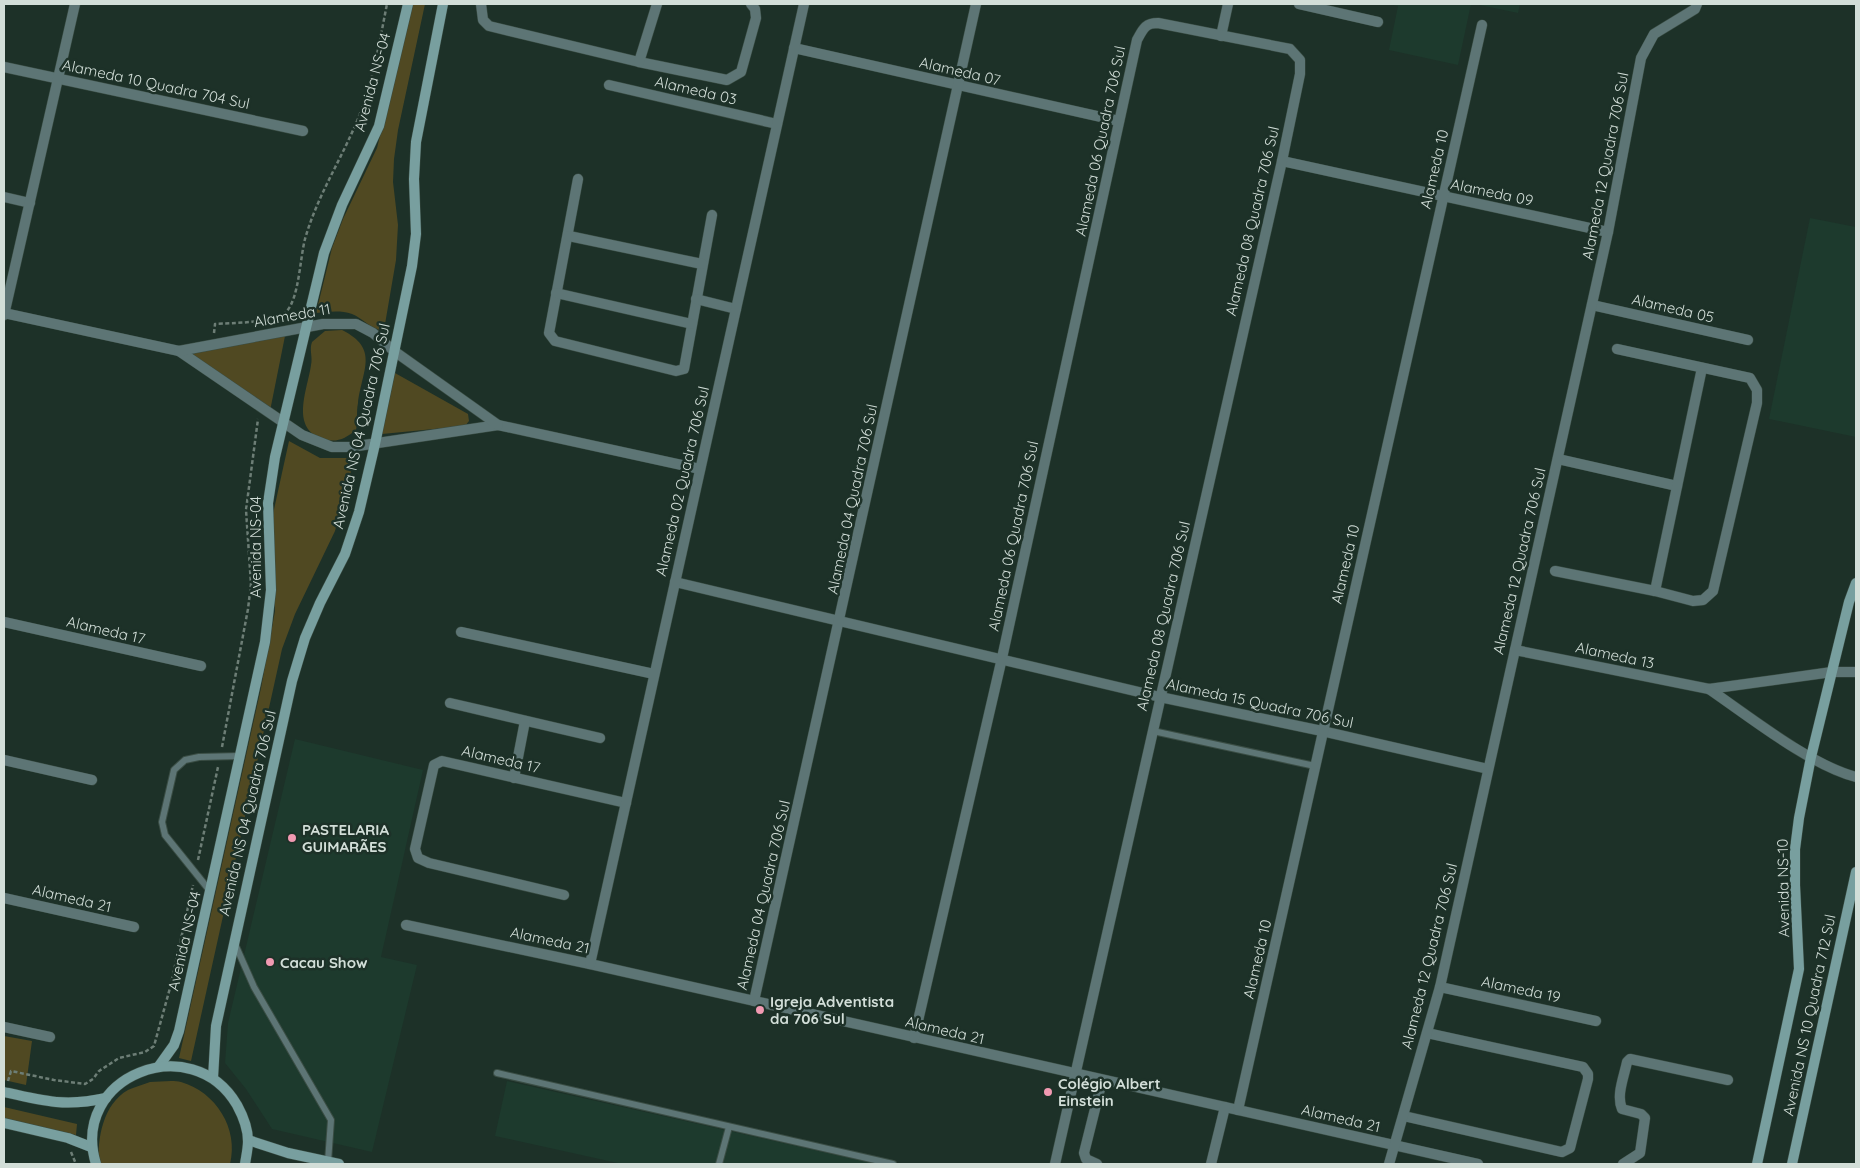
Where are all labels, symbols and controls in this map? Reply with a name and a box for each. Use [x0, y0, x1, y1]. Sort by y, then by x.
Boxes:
street label: Avenida NS-04 [350, 30, 394, 134]
street label: Alameda 06 Quadra 706 Sul [1071, 44, 1129, 238]
street label: Alameda 07 [918, 52, 1003, 90]
street label: Alameda 10 Quadra 704 Sul [60, 55, 252, 113]
street label: Alameda 12 Quadra 706 Sul [1577, 70, 1633, 262]
street label: Alameda 03 [653, 71, 739, 109]
street label: Alameda 08 Quadra 706 Sul [1221, 124, 1283, 318]
street label: Alameda 10 [1416, 127, 1452, 211]
street label: Alameda 09 [1449, 174, 1535, 210]
street label: Alameda 05 [1630, 289, 1716, 327]
street label: Alameda 11 [252, 299, 332, 331]
street label: Avenida NS 04 Quadra 706 Sul [328, 321, 394, 531]
street label: Alameda 02 Quadra 706 Sul [651, 384, 713, 578]
street label: Alameda 04 Quadra 706 Sul [823, 402, 881, 596]
street label: Alameda 06 Quadra 706 Sul [984, 439, 1042, 633]
street label: Alameda 12 Quadra 706 Sul [1488, 466, 1550, 656]
street label: Avenida NS-04 [246, 496, 265, 598]
street label: Alameda 08 Quadra 706 Sul [1132, 519, 1194, 713]
street label: Alameda 10 [1327, 522, 1363, 606]
street label: Alameda 17 [65, 612, 147, 648]
street label: Alameda 13 [1574, 637, 1656, 673]
street label: Alameda 15 Quadra 706 Sul [1165, 674, 1355, 732]
street label: Avenida NS 04 Quadra 706 Sul [214, 708, 280, 918]
street label: Alameda 17 [460, 741, 542, 777]
street label: Alameda 04 Quadra 706 Sul [732, 798, 794, 992]
place label: PASTELARIA GUIMARÃES [302, 820, 389, 856]
marker: PASTELARIA GUIMARÃES [286, 832, 298, 844]
street label: Avenida NS-10 [1773, 838, 1793, 938]
street label: Alameda 12 Quadra 706 Sul [1397, 861, 1461, 1051]
street label: Alameda 21 [31, 880, 113, 916]
street label: Avenida NS-04 [163, 889, 205, 993]
street label: Avenida NS 10 Quadra 712 Sul [1778, 912, 1840, 1118]
street label: Alameda 10 [1239, 917, 1275, 1001]
street label: Alameda 21 [509, 922, 591, 958]
place label: Cacau Show [280, 953, 368, 972]
marker: Cacau Show [264, 956, 276, 968]
street label: Alameda 19 [1480, 971, 1562, 1007]
place label: Igreja Adventista da 706 Sul [770, 992, 894, 1028]
marker: Igreja Adventista da 706 Sul [754, 1004, 766, 1016]
street label: Alameda 21 [904, 1012, 986, 1048]
place label: Colégio Albert Einstein [1058, 1074, 1161, 1110]
marker: Colégio Albert Einstein [1042, 1086, 1054, 1098]
street label: Alameda 21 [1300, 1100, 1382, 1136]

